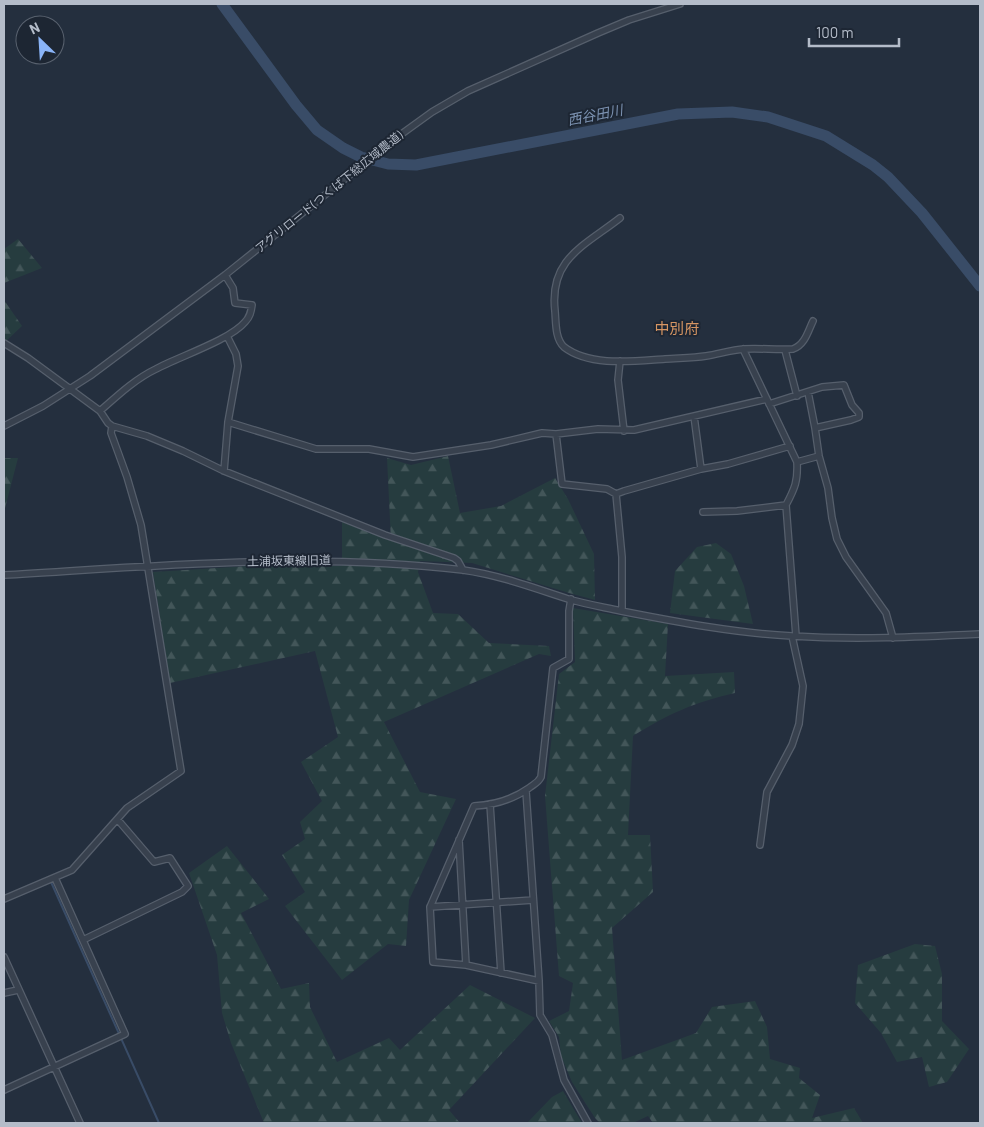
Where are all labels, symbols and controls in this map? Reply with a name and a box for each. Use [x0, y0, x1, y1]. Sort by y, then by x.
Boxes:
north arrow [15, 15, 65, 65]
scale bar [809, 15, 899, 47]
text: N [26, 18, 42, 37]
text: 100 m [816, 23, 854, 41]
water label: 西谷田川 [566, 100, 626, 128]
street label: アグリロード(つくば下総広域農道) [252, 127, 406, 255]
district label: 中別府 [654, 319, 700, 337]
street label: 土浦坂東線旧道 [247, 552, 331, 568]

